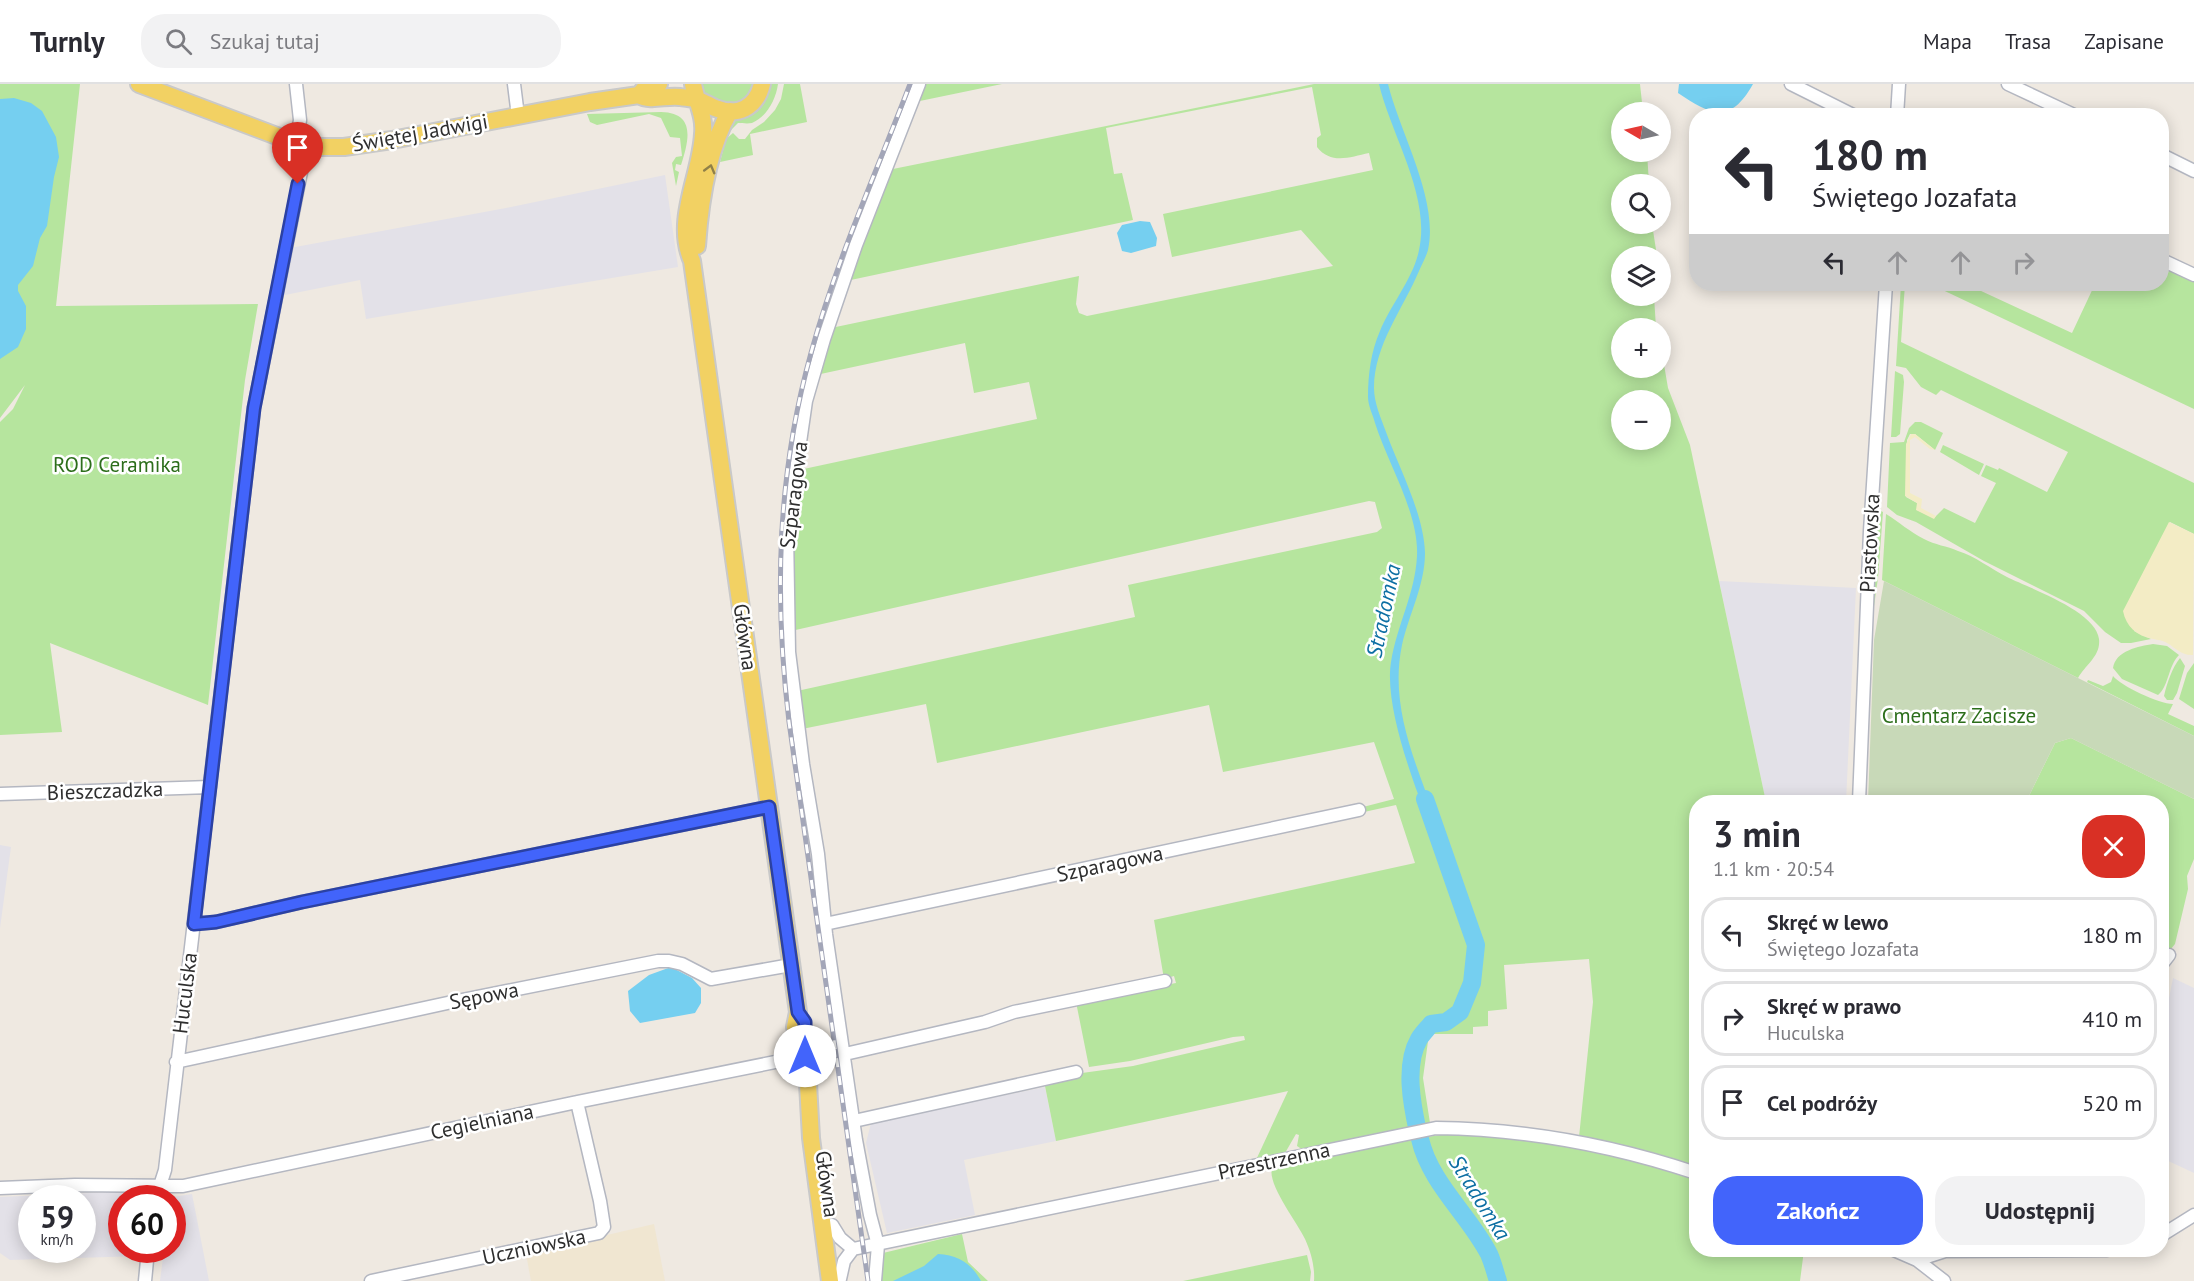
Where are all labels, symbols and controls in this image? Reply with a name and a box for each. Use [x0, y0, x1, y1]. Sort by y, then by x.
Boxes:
search box [141, 14, 561, 68]
text: Turnly [30, 23, 105, 60]
icon: search [162, 25, 195, 58]
text: Szukaj tutaj [210, 27, 320, 55]
text: Mapa [1923, 28, 1972, 55]
text: Trasa [2005, 28, 2051, 55]
text: Zapisane [2084, 28, 2164, 55]
north arrow [1611, 102, 1671, 162]
map controls [1611, 102, 1671, 450]
street label: Świętej Jadwigi [350, 107, 490, 158]
pin [272, 122, 323, 184]
text: 180 m [1812, 127, 1928, 182]
icon: arrive [281, 131, 314, 164]
icon: left [1713, 132, 1791, 210]
one-way arrow [702, 164, 715, 174]
button: search [1611, 174, 1671, 234]
text: Świętego Jozafata [1812, 180, 2018, 214]
button: layers [1611, 246, 1671, 306]
icon: left [1818, 246, 1851, 279]
icon: ahead [1881, 246, 1914, 279]
icon: ahead [1944, 246, 1977, 279]
icon: right [2007, 246, 2040, 279]
button: + [1611, 318, 1671, 378]
button: − [1611, 390, 1671, 450]
street label: Szparagowa [774, 440, 813, 550]
park label: ROD Ceramika [53, 451, 181, 478]
street label: Piastowska [1853, 493, 1886, 593]
water label: Stradomka [1359, 561, 1407, 660]
street label: Główna [727, 602, 764, 672]
park label: Cmentarz Zacisze [1882, 702, 2036, 729]
street label: Bieszczadzka [46, 775, 164, 806]
text: 3 min [1713, 810, 1801, 857]
button: close [2082, 815, 2145, 878]
street label: Szparagowa [1054, 839, 1166, 888]
text: 1.1 km · 20:54 [1713, 856, 1834, 882]
text: Skręć w lewo [1767, 908, 1888, 936]
icon: left [1716, 918, 1749, 951]
text: 180 m [2082, 921, 2142, 949]
text: Świętego Jozafata [1767, 936, 1919, 962]
street label: Huculska [166, 951, 203, 1035]
street label: Sępowa [447, 976, 521, 1015]
text: Skręć w prawo [1767, 992, 1901, 1020]
icon: right [1716, 1002, 1749, 1035]
text: 410 m [2082, 1005, 2142, 1033]
text: Huculska [1767, 1020, 1845, 1046]
position arrow [773, 1024, 837, 1088]
icon: arrive [1716, 1086, 1749, 1119]
text: Cel podróży [1767, 1089, 1877, 1117]
text: 520 m [2082, 1089, 2142, 1117]
street label: Cegielniana [428, 1097, 536, 1146]
street label: Przestrzenna [1215, 1135, 1332, 1186]
street label: Główna [809, 1149, 846, 1219]
water label: Stradomka [1443, 1149, 1517, 1245]
button: Zakończ [1713, 1176, 1923, 1245]
button: Udostępnij [1935, 1176, 2145, 1245]
speed limit sign: 60 [108, 1185, 186, 1263]
text: 59 [40, 1197, 74, 1236]
street label: Uczniowska [480, 1222, 588, 1271]
text: km/h [41, 1230, 73, 1249]

